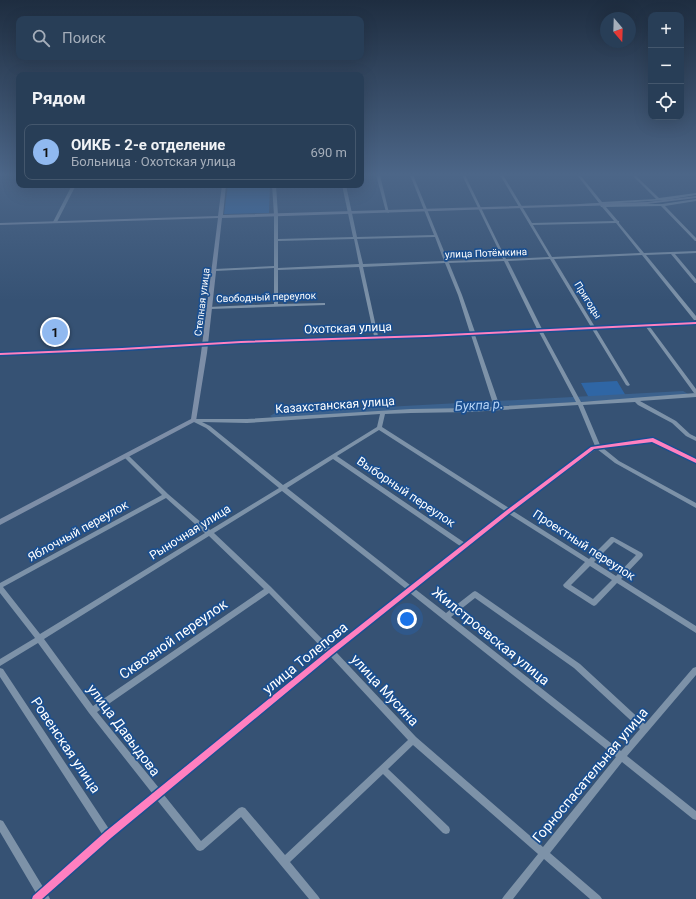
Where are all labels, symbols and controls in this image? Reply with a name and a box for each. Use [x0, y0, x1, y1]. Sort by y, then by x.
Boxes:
north arrow [600, 12, 636, 48]
map controls [648, 12, 684, 120]
button: + [648, 12, 684, 48]
search box [16, 16, 364, 60]
icon: search [30, 27, 52, 49]
text: Поиск [62, 29, 106, 47]
button: − [648, 48, 684, 84]
button: locate [648, 84, 684, 120]
text: Рядом [32, 88, 86, 108]
text: ОИКБ - 2-е отделение [71, 136, 225, 154]
text: 1 [42, 145, 50, 160]
text: 690 m [310, 145, 347, 160]
text: Больница · Охотская улица [71, 154, 236, 169]
street label: улица Потёмкина [445, 246, 527, 260]
street label: Степная улица [192, 267, 212, 337]
street label: Пригоды [572, 279, 604, 321]
street label: Свободный переулок [216, 290, 317, 304]
pin: 1 [42, 317, 68, 347]
street label: Охотская улица [304, 319, 392, 337]
street label: Казахстанская улица [275, 394, 395, 416]
water label: Букпа р. [454, 396, 504, 414]
street label: Выборный переулок [354, 454, 458, 530]
street label: Яблочный переулок [25, 497, 131, 564]
street label: Рыночная улица [147, 501, 233, 563]
street label: Проектный переулок [530, 507, 638, 584]
street label: Жилстроевская улица [429, 584, 553, 688]
street label: Сквозной переулок [116, 595, 230, 682]
your location [397, 609, 417, 629]
street label: улица Толепова [259, 619, 351, 697]
street label: улица Мусина [348, 651, 422, 729]
street label: улица Давыдова [84, 681, 164, 779]
street label: Ровенская улица [28, 694, 104, 796]
street label: Горноспасательная улица [529, 704, 651, 846]

